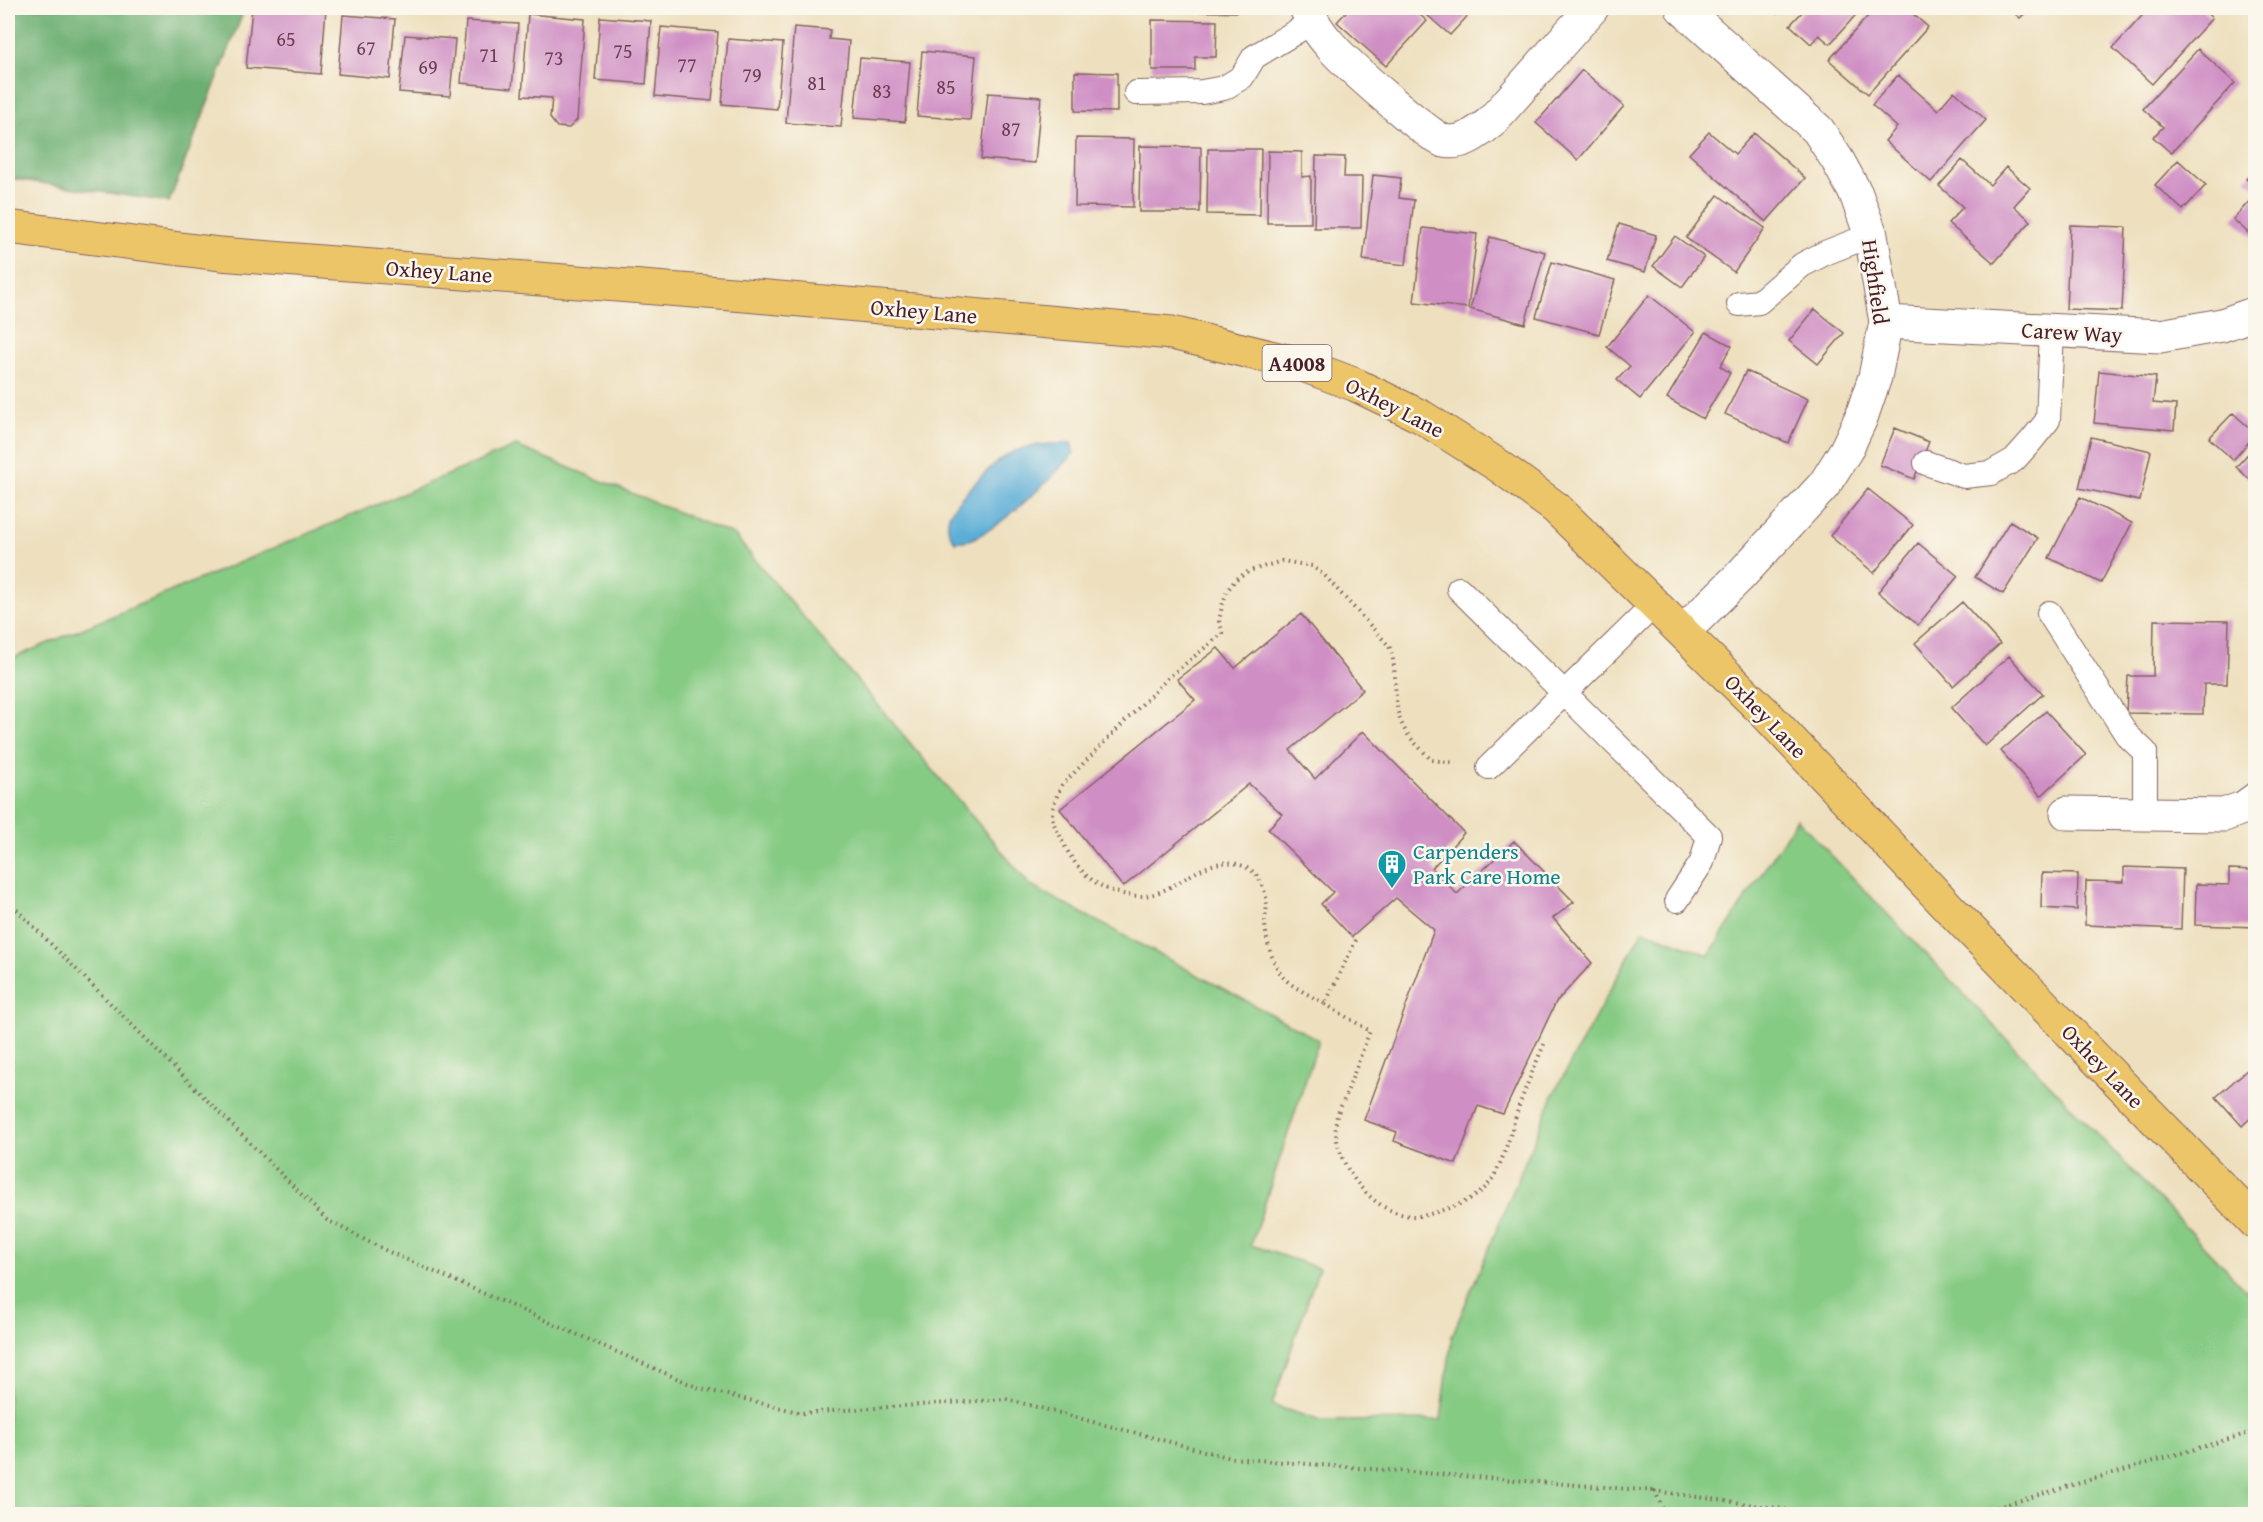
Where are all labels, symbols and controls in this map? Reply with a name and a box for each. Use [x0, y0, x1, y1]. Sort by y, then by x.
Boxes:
house number: 65 [276, 24, 296, 53]
house number: 67 [356, 33, 376, 62]
house number: 75 [613, 36, 633, 65]
house number: 71 [479, 40, 499, 69]
house number: 73 [544, 43, 564, 72]
house number: 77 [677, 50, 697, 79]
house number: 69 [418, 52, 438, 81]
house number: 79 [742, 60, 762, 89]
house number: 81 [807, 68, 827, 97]
house number: 85 [936, 72, 956, 101]
house number: 83 [872, 76, 892, 105]
house number: 87 [1001, 114, 1021, 143]
street label: Highfield [1854, 237, 1898, 327]
street label: Oxhey Lane [385, 251, 493, 291]
street label: Oxhey Lane [869, 290, 979, 332]
street label: Carew Way [2021, 313, 2123, 351]
road number: A4008 [1262, 345, 1332, 381]
street label: Oxhey Lane [1340, 368, 1450, 446]
street label: Oxhey Lane [1717, 666, 1815, 766]
place label: Carpenders Park Care Home [1413, 835, 1561, 892]
building icon: Carpenders Park Care Home [1376, 848, 1408, 890]
street label: Oxhey Lane [2054, 1016, 2152, 1116]

